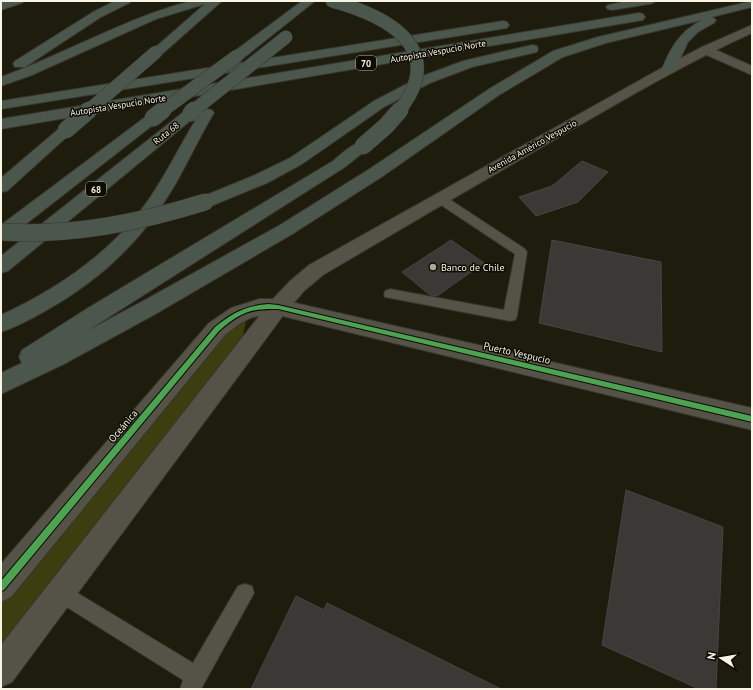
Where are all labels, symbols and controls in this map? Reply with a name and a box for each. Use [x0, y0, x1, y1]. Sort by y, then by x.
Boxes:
street label: Autopista Vespucio Norte [389, 37, 487, 65]
road number: 70 [356, 56, 376, 70]
street label: Autopista Vespucio Norte [69, 92, 167, 118]
street label: Avenida Américo Vespucio [486, 117, 579, 175]
street label: Ruta 68 [151, 119, 181, 147]
road number: 68 [86, 182, 106, 196]
place label: Banco de Chile [441, 261, 505, 274]
marker: Banco de Chile [428, 262, 438, 272]
street label: Puerto Vespucio [482, 339, 552, 367]
street label: Oceánica [106, 407, 140, 445]
north arrow [701, 638, 741, 678]
text: N [704, 651, 719, 661]

